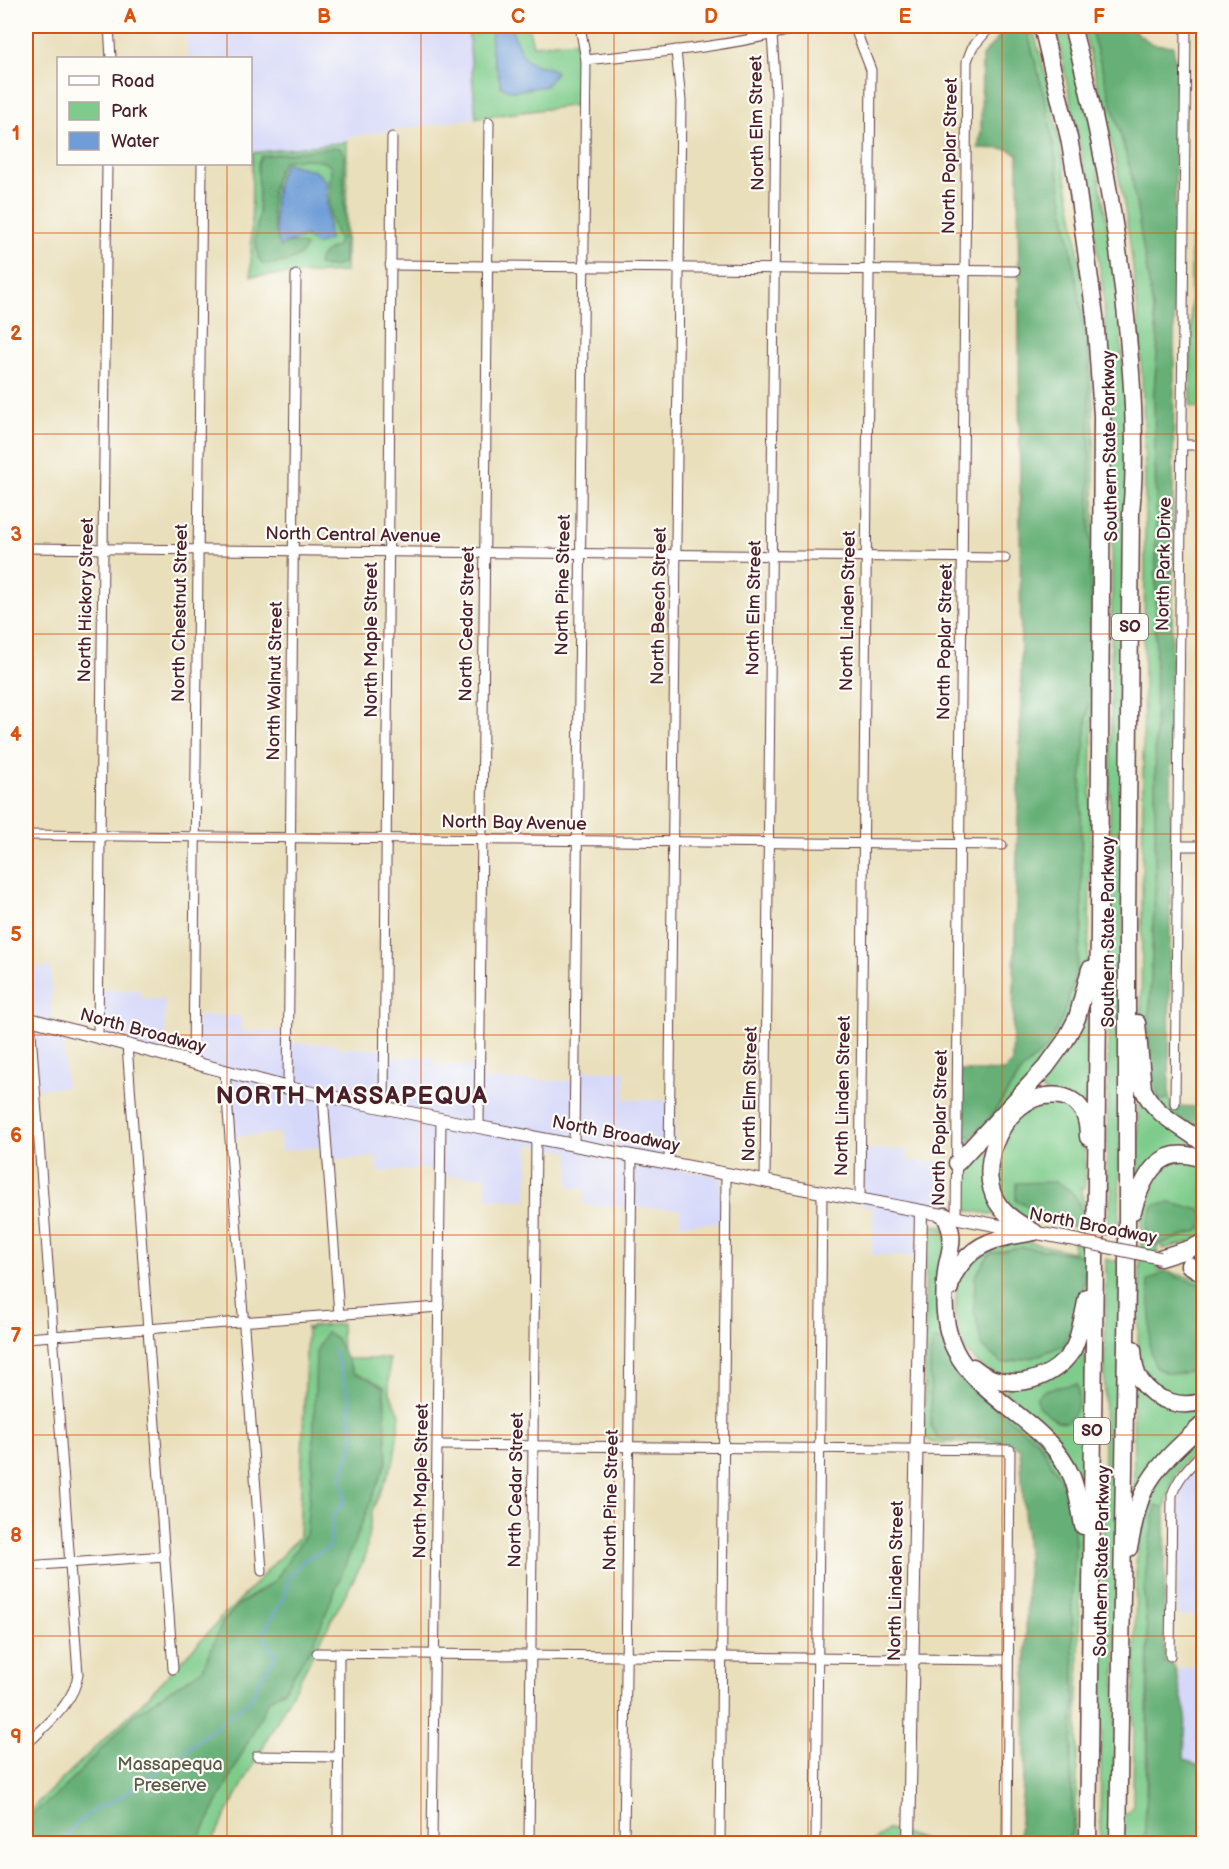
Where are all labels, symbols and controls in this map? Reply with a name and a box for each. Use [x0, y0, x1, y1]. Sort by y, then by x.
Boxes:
text: A [123, 5, 137, 29]
text: B [317, 5, 331, 29]
text: C [511, 5, 525, 29]
text: D [704, 5, 718, 29]
text: E [899, 5, 912, 29]
text: F [1093, 5, 1105, 29]
street label: North Elm Street [745, 55, 769, 191]
legend [57, 57, 252, 165]
text: Road [111, 71, 155, 92]
street label: North Poplar Street [938, 77, 962, 234]
text: Park [111, 101, 147, 122]
text: 1 [12, 122, 20, 146]
text: Water [111, 131, 159, 152]
text: 2 [10, 322, 22, 346]
street label: Southern State Parkway [1098, 349, 1122, 542]
street label: North Park Drive [1152, 496, 1176, 631]
street label: North Pine Street [551, 514, 575, 656]
street label: North Hickory Street [74, 517, 98, 683]
text: 3 [10, 523, 22, 547]
street label: North Chestnut Street [168, 523, 192, 702]
street label: North Central Avenue [265, 523, 441, 547]
street label: North Beech Street [647, 526, 671, 685]
street label: North Linden Street [836, 530, 860, 691]
street label: North Elm Street [742, 540, 766, 676]
street label: North Cedar Street [455, 546, 479, 702]
street label: North Maple Street [361, 562, 382, 718]
street label: North Poplar Street [933, 563, 957, 720]
street label: North Walnut Street [263, 601, 287, 761]
road number: SO [1112, 614, 1148, 640]
text: 4 [10, 723, 22, 747]
street label: North Bay Avenue [441, 811, 587, 835]
street label: Southern State Parkway [1098, 836, 1119, 1028]
text: 5 [10, 923, 22, 947]
street label: North Broadway [78, 1004, 209, 1058]
street label: North Linden Street [831, 1015, 855, 1176]
street label: North Elm Street [738, 1026, 762, 1162]
street label: North Poplar Street [928, 1049, 952, 1206]
district label: NORTH MASSAPEQUA [216, 1082, 488, 1111]
street label: North Broadway [550, 1111, 682, 1157]
text: 6 [10, 1124, 22, 1148]
street label: North Broadway [1027, 1203, 1159, 1249]
text: 7 [10, 1324, 22, 1348]
street label: North Maple Street [409, 1403, 433, 1559]
street label: North Cedar Street [504, 1412, 528, 1568]
road number: SO [1074, 1418, 1110, 1444]
street label: North Pine Street [599, 1429, 623, 1571]
street label: Southern State Parkway [1090, 1464, 1114, 1657]
street label: North Linden Street [884, 1500, 908, 1661]
text: 8 [10, 1524, 22, 1548]
text: 9 [10, 1725, 22, 1749]
park label: Massapequa Preserve [117, 1754, 223, 1796]

